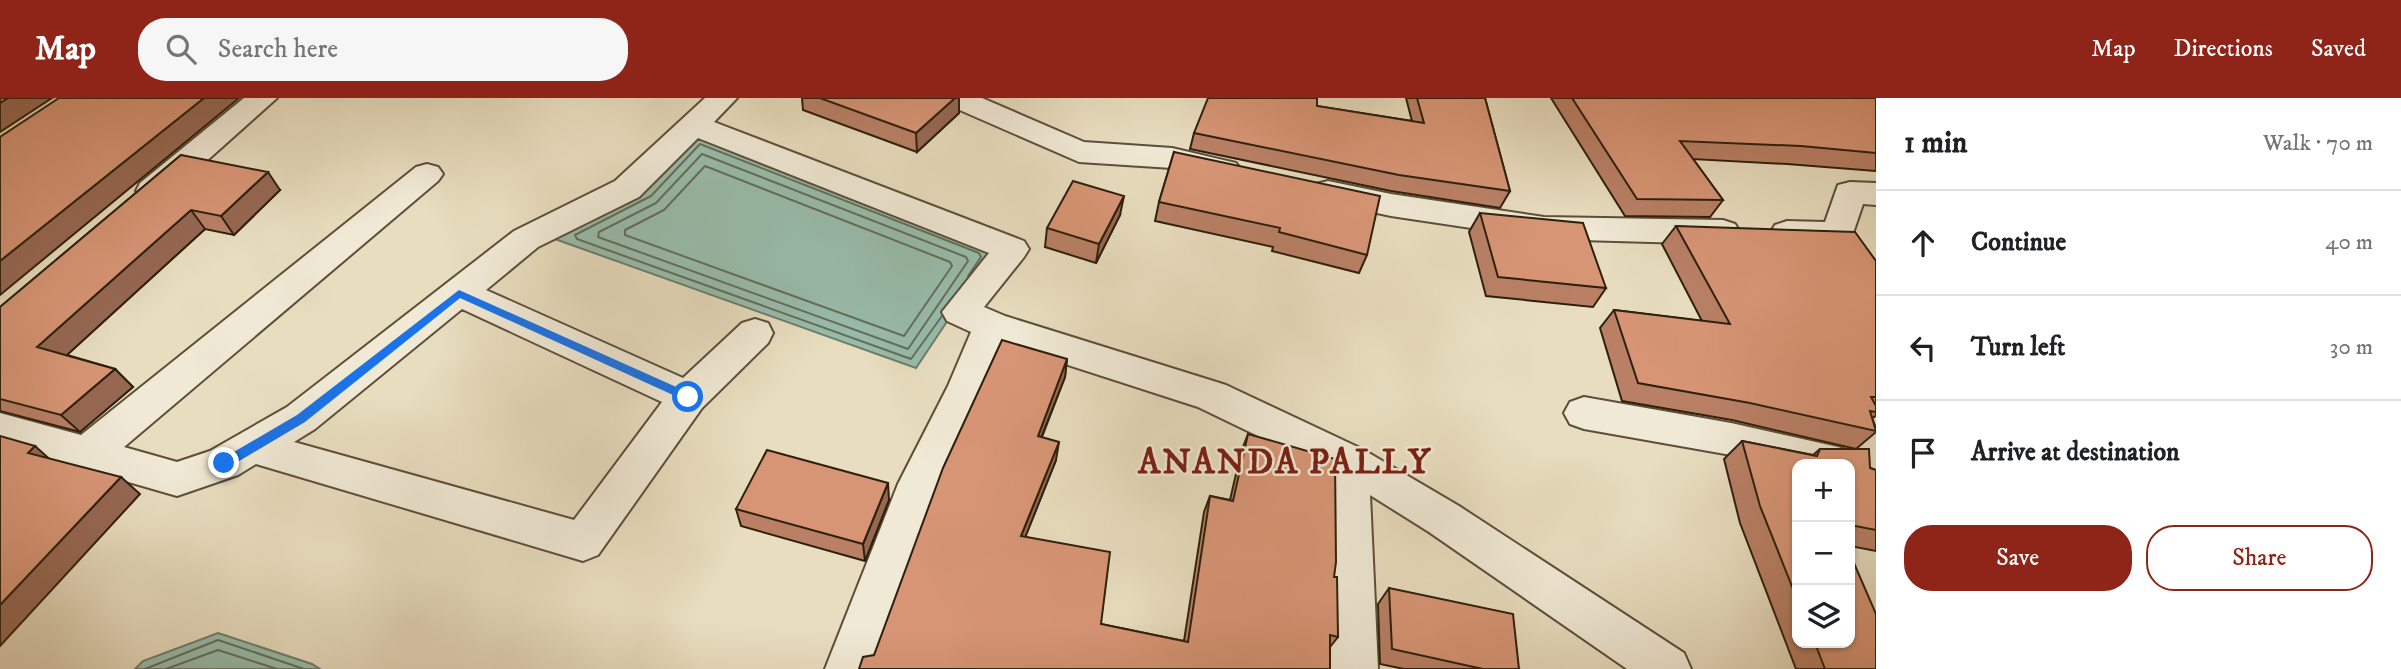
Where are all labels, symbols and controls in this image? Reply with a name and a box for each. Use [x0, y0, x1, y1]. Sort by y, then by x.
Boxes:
search box [138, 18, 628, 81]
text: Map [35, 29, 96, 70]
icon: search [162, 30, 200, 68]
text: Search here [218, 33, 338, 66]
text: Map [2091, 34, 2136, 64]
text: Directions [2174, 34, 2273, 64]
text: Saved [2311, 34, 2366, 64]
text: 1 min [1904, 125, 1967, 162]
text: Walk · 70 m [2263, 129, 2373, 158]
icon: ahead [1904, 224, 1942, 262]
text: Continue [1971, 226, 2066, 259]
text: 40 m [2325, 228, 2373, 257]
icon: left [1904, 329, 1942, 367]
text: Turn left [1971, 331, 2065, 364]
text: 30 m [2330, 333, 2373, 362]
route start [672, 381, 703, 412]
icon: arrive [1904, 434, 1942, 472]
text: Arrive at destination [1971, 436, 2180, 469]
district label: ANANDA PALLY [1137, 441, 1432, 485]
route end [208, 447, 239, 478]
map controls [1792, 459, 1855, 648]
button: + [1792, 459, 1855, 522]
button: − [1792, 522, 1855, 585]
button: Save [1904, 525, 2132, 591]
button: Share [2146, 525, 2373, 591]
button: layers [1792, 585, 1855, 648]

